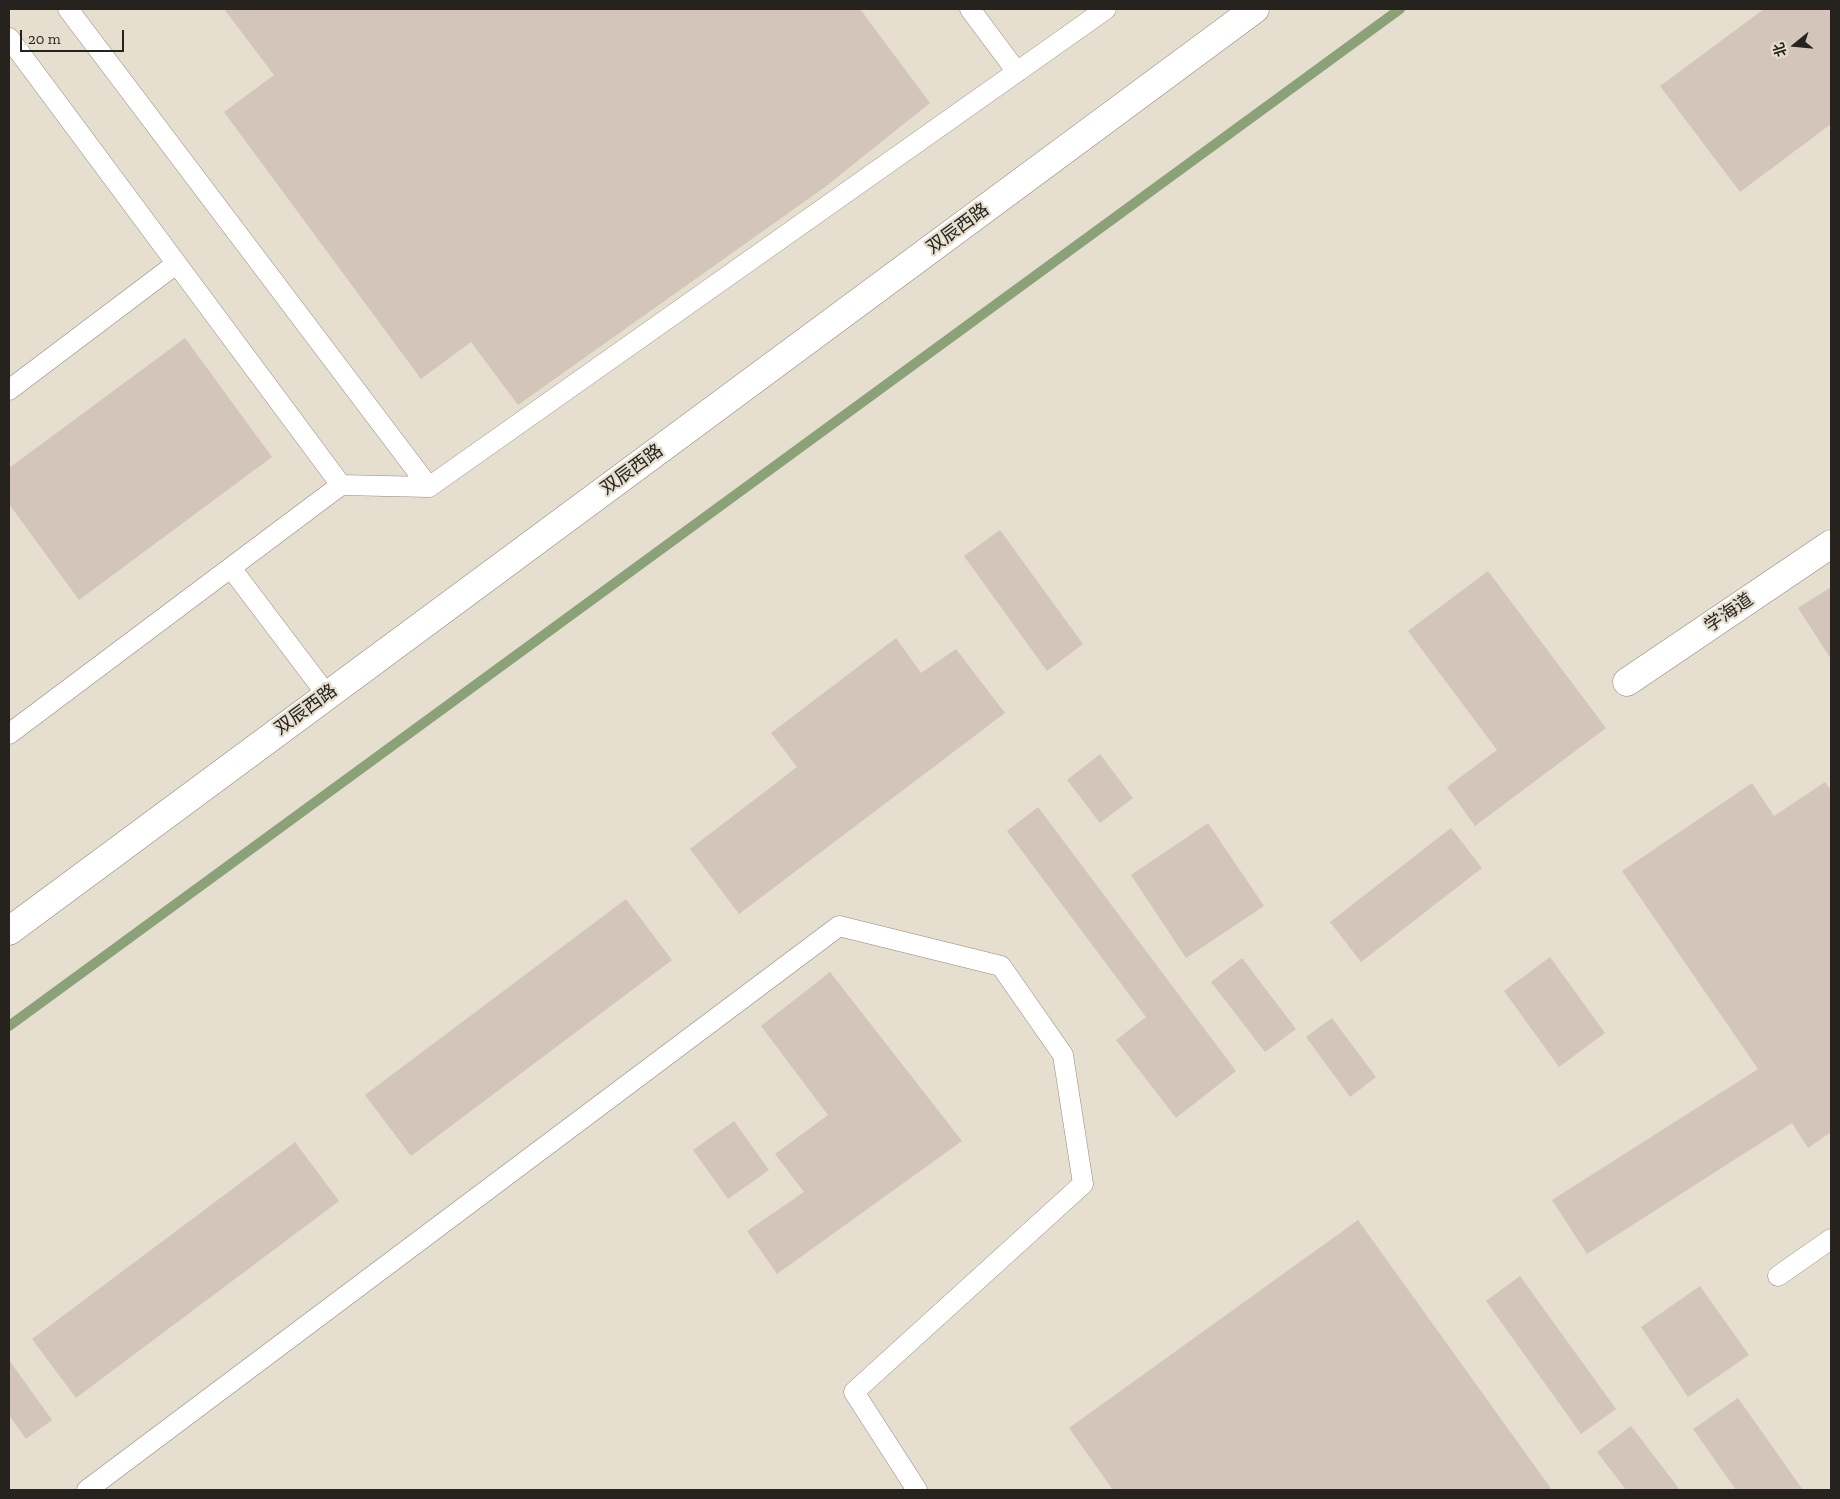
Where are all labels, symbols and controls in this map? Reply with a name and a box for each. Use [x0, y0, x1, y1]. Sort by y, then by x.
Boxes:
scale bar [22, 20, 126, 52]
north arrow [1770, 20, 1820, 70]
text: 20 m [28, 30, 61, 48]
text: 北 [1770, 40, 1790, 59]
street label: 双辰西路 [923, 199, 993, 259]
street label: 双辰西路 [597, 440, 667, 500]
street label: 学海道 [1701, 589, 1757, 637]
street label: 双辰西路 [271, 680, 341, 740]

